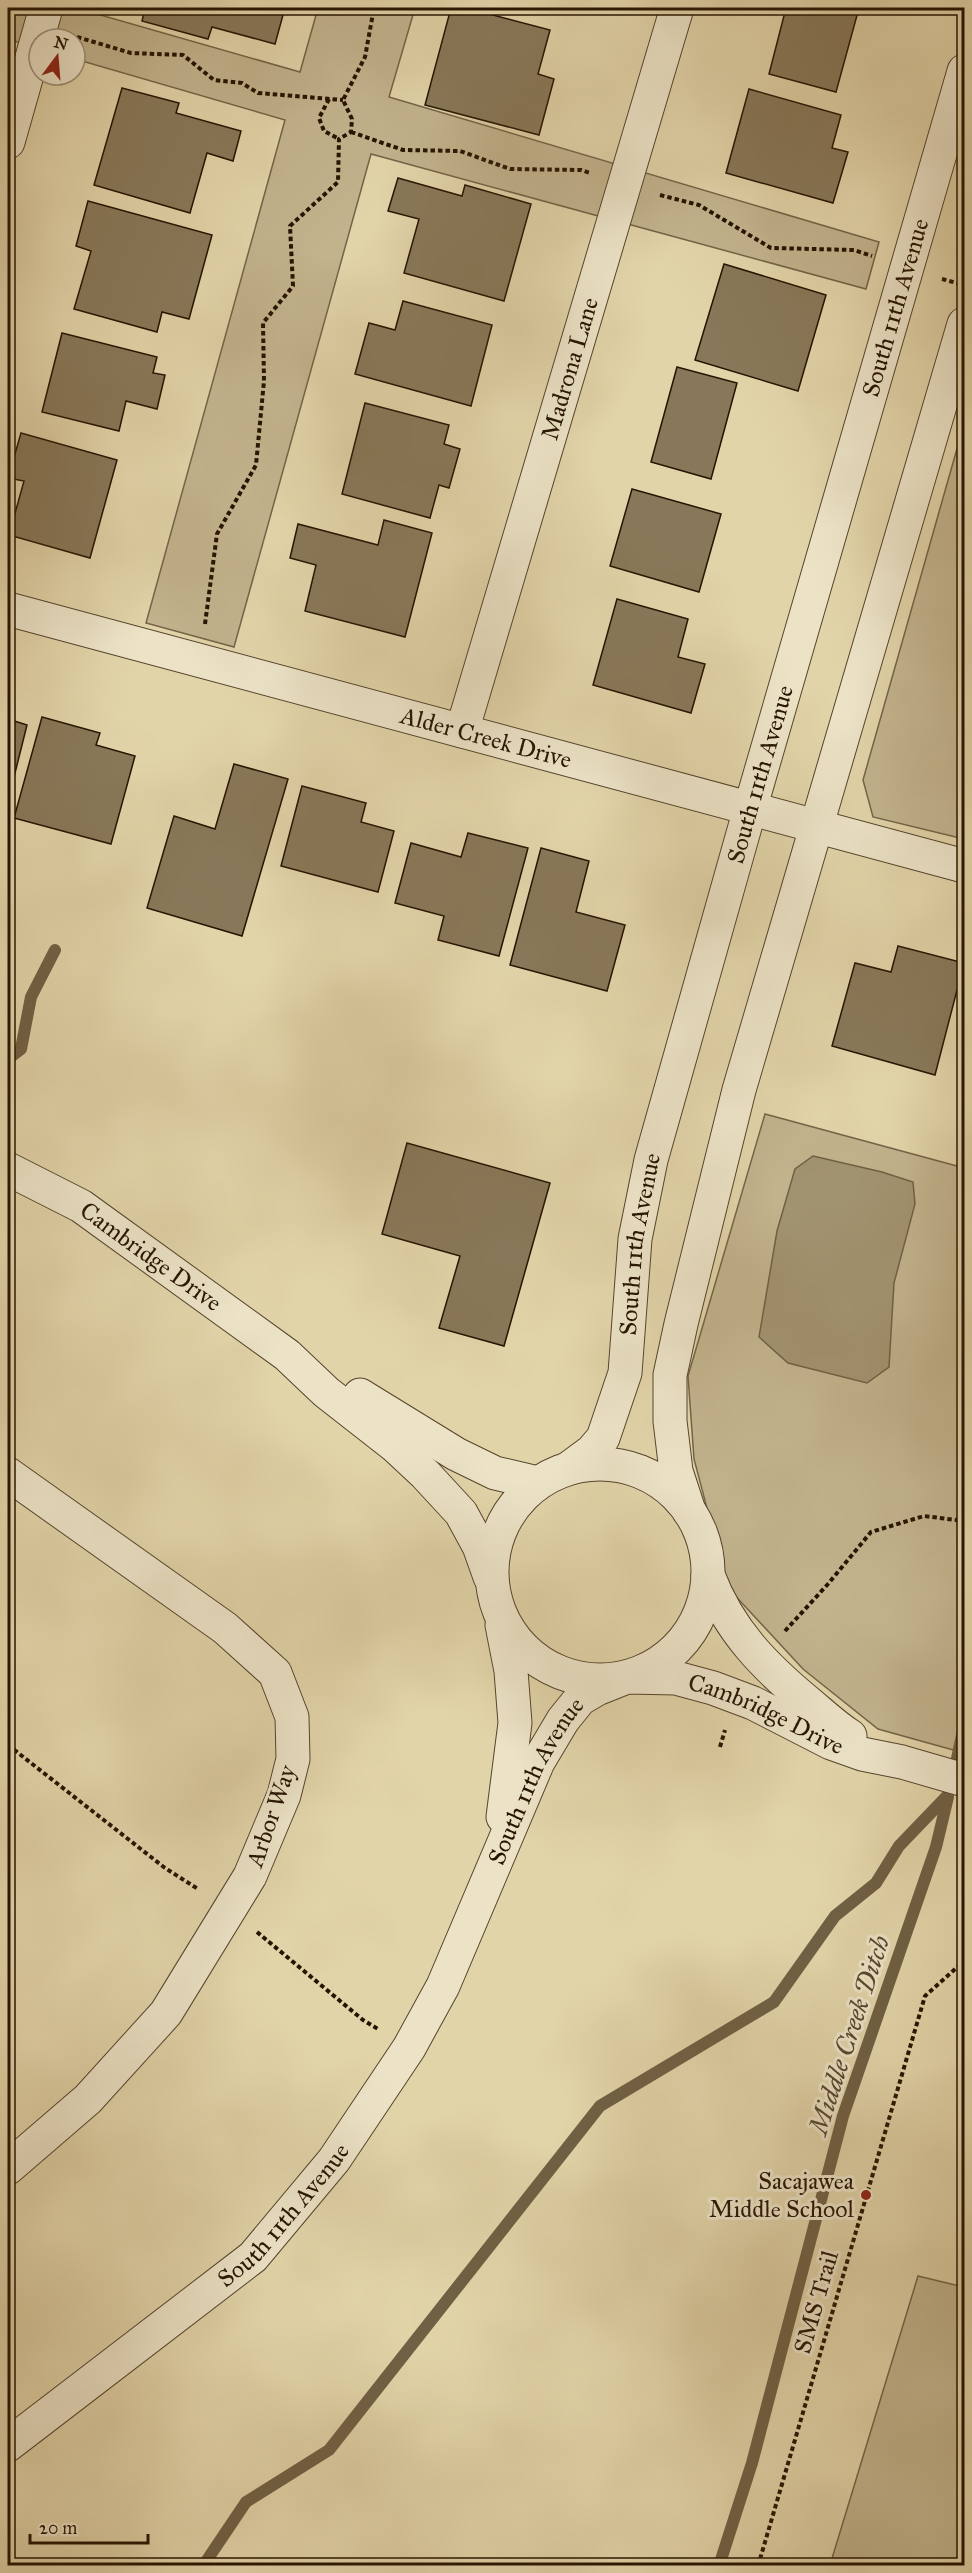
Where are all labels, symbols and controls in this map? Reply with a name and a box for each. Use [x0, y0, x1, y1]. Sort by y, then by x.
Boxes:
north arrow [27, 27, 87, 87]
text: N [52, 32, 71, 54]
street label: South 11th Avenue [855, 215, 935, 400]
street label: Madrona Lane [534, 294, 605, 444]
street label: South 11th Avenue [720, 682, 800, 867]
street label: Alder Creek Drive [396, 700, 575, 775]
street label: South 11th Avenue [613, 1149, 667, 1336]
street label: Cambridge Drive [74, 1195, 227, 1318]
street label: Cambridge Drive [685, 1667, 847, 1761]
street label: South 11th Avenue [481, 1691, 590, 1869]
street label: Arbor Way [239, 1760, 303, 1872]
water label: Middle Creek Ditch [801, 1931, 896, 2141]
street label: South 11th Avenue [211, 2138, 356, 2294]
place label: Sacajawea Middle School [709, 2166, 855, 2224]
marker: Sacajawea Middle School [859, 2188, 873, 2202]
street label: SMS Trail [787, 2247, 845, 2357]
scale bar [30, 2507, 148, 2545]
text: 20 m [39, 2517, 77, 2539]

